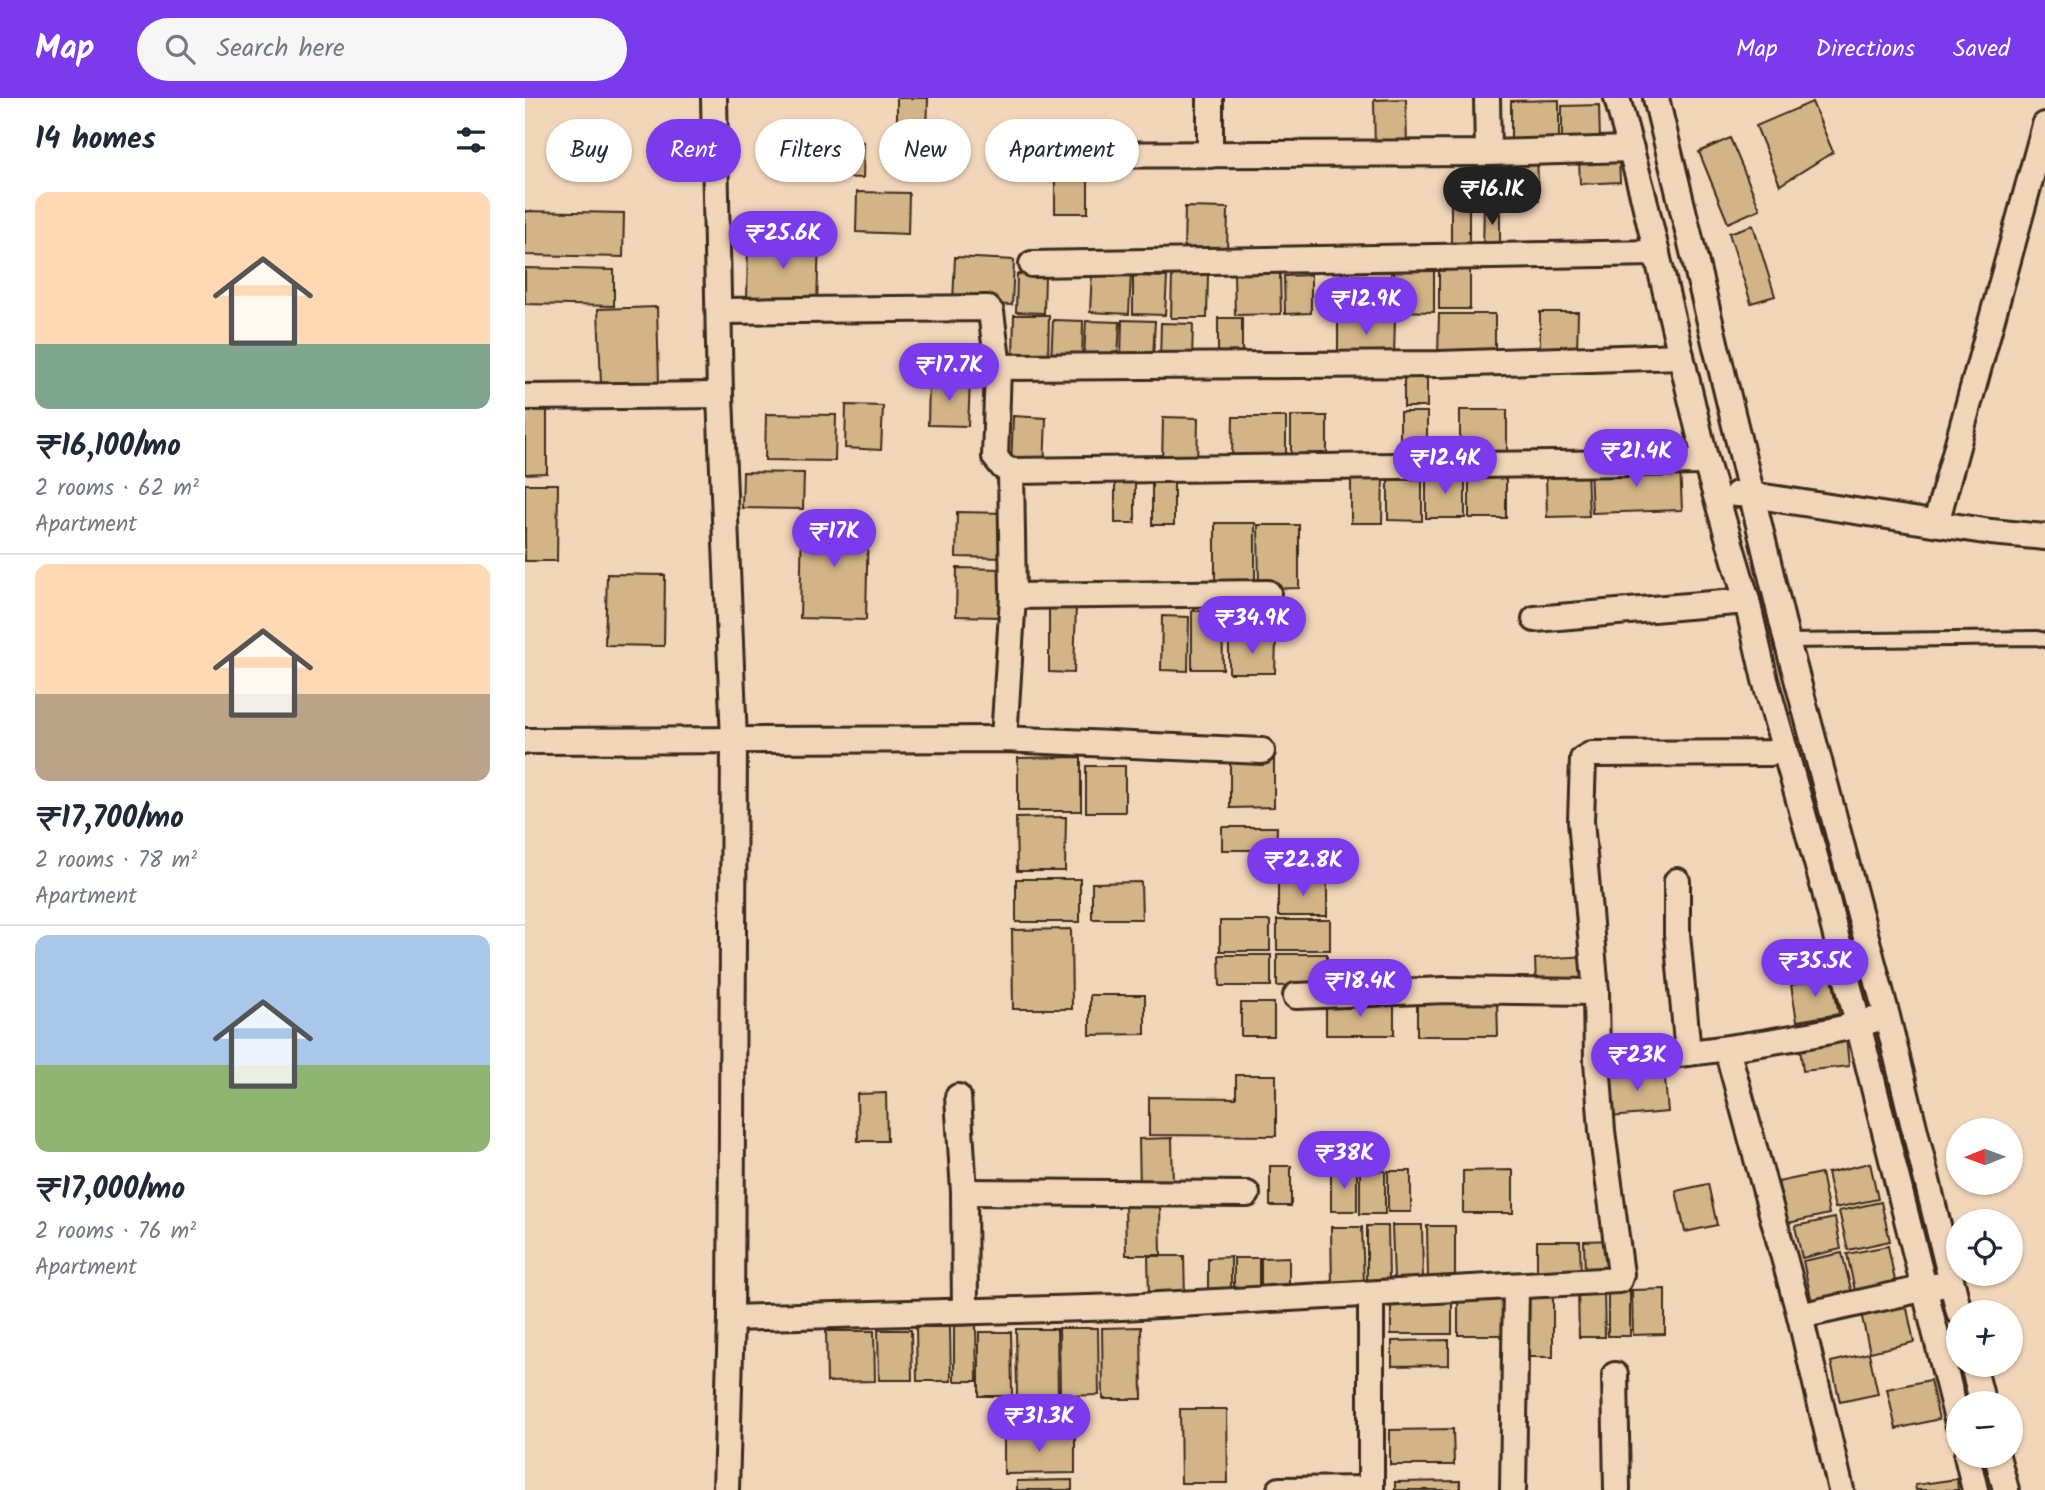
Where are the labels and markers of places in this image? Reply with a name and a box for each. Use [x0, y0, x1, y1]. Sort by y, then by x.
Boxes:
pin: ₹16.1K [1435, 167, 1549, 227]
pin: ₹25.6K [726, 212, 840, 271]
pin: ₹12.9K [1309, 278, 1423, 337]
pin: ₹17.7K [892, 344, 1006, 403]
pin: ₹21.4K [1579, 430, 1693, 489]
pin: ₹12.4K [1388, 436, 1502, 496]
pin: ₹17K [793, 510, 875, 569]
pin: ₹34.9K [1195, 596, 1309, 656]
pin: ₹22.8K [1246, 838, 1360, 898]
pin: ₹35.5K [1758, 940, 1872, 999]
pin: ₹18.4K [1303, 960, 1417, 1019]
pin: ₹23K [1596, 1034, 1678, 1093]
pin: ₹38K [1303, 1132, 1385, 1191]
pin: ₹31.3K [982, 1394, 1096, 1454]

